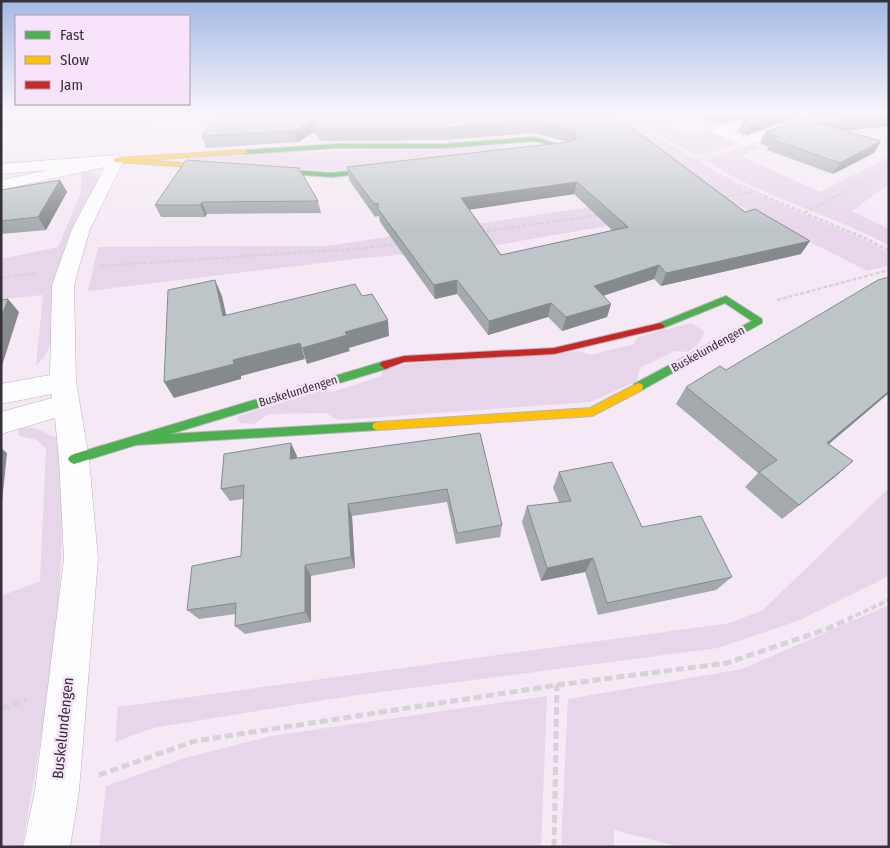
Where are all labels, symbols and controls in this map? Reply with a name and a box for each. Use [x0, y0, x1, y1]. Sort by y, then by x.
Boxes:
legend [15, 15, 190, 105]
text: Fast [60, 26, 84, 44]
text: Slow [60, 51, 89, 69]
text: Jam [60, 76, 83, 94]
street label: Buskelundengen [669, 323, 747, 375]
street label: Buskelundengen [257, 372, 339, 410]
street label: Buskelundengen [49, 676, 77, 780]

